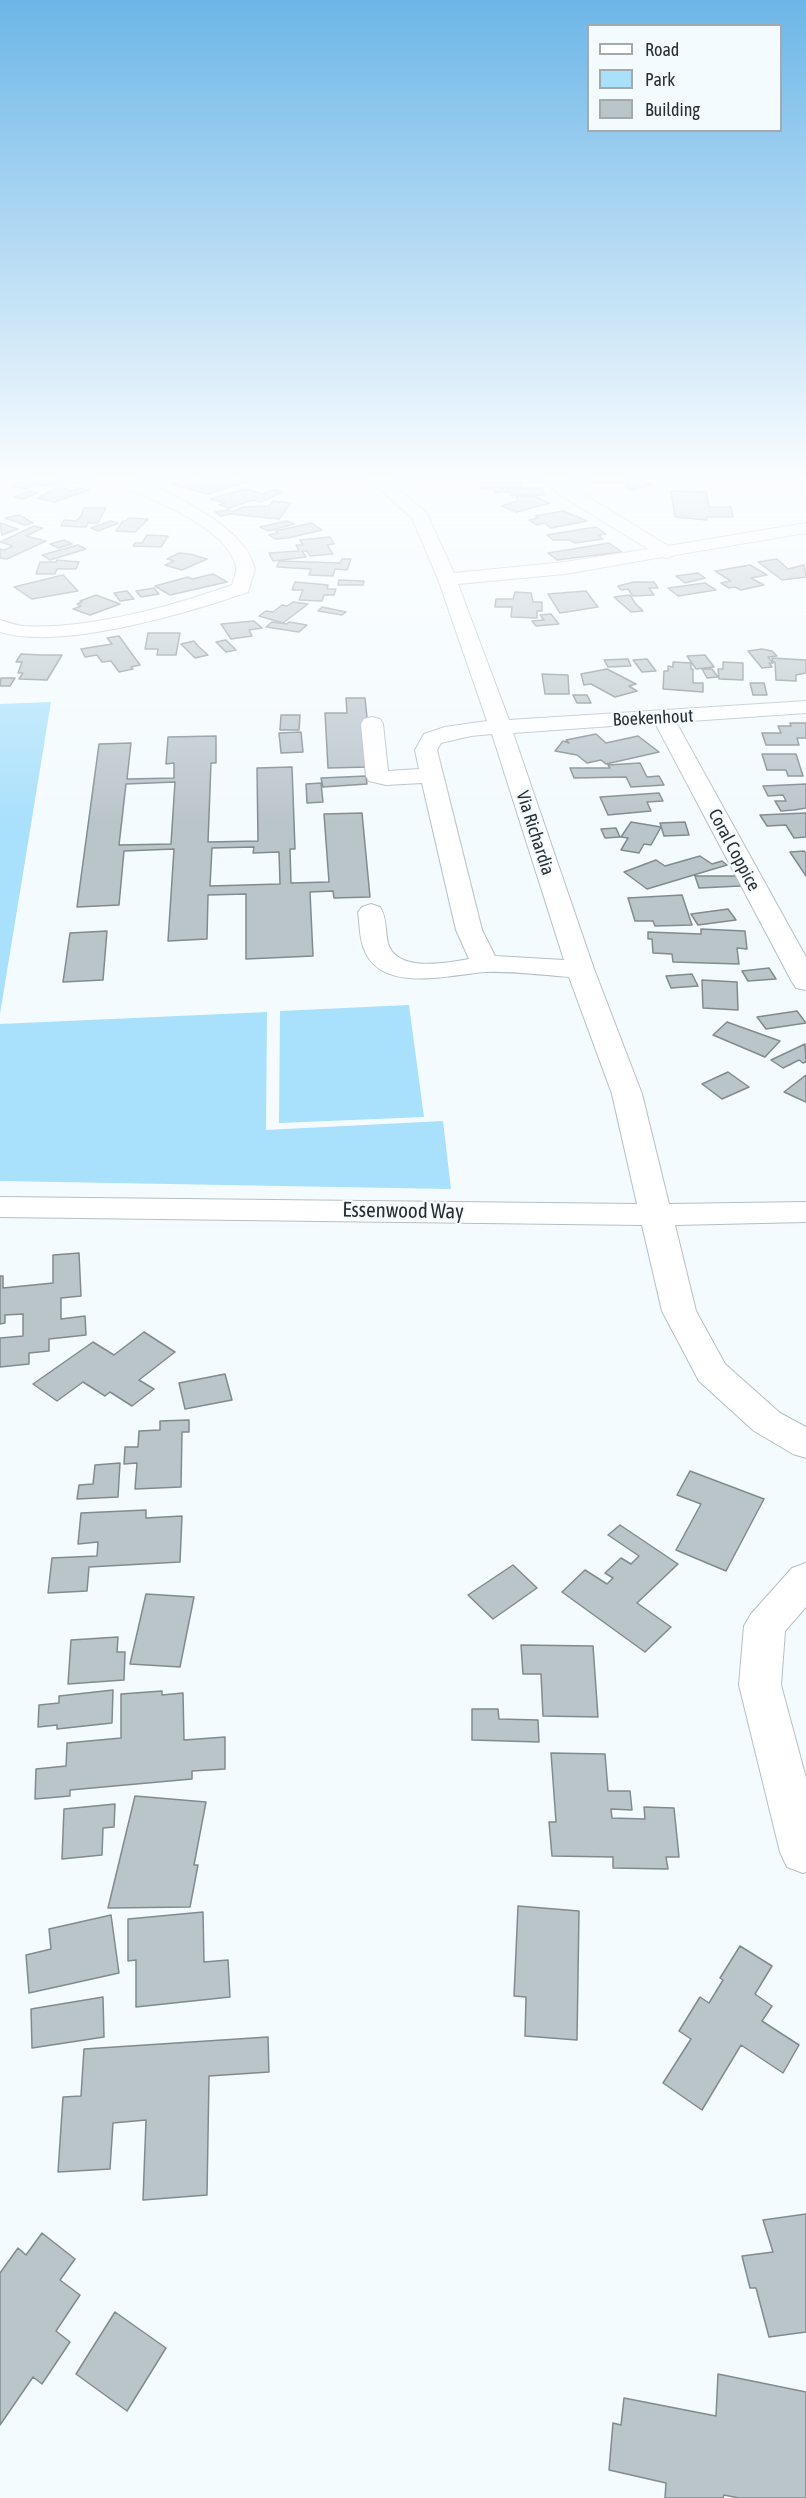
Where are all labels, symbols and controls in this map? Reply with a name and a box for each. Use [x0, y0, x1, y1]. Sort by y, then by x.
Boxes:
legend [587, 24, 782, 132]
text: Road [645, 39, 679, 60]
text: Park [645, 69, 675, 90]
text: Building [645, 99, 700, 120]
street label: Boekenhout [612, 705, 694, 731]
street label: Via Richardia [511, 788, 559, 878]
street label: Coral Coppice [703, 805, 765, 895]
street label: Essenwood Way [342, 1197, 464, 1225]

